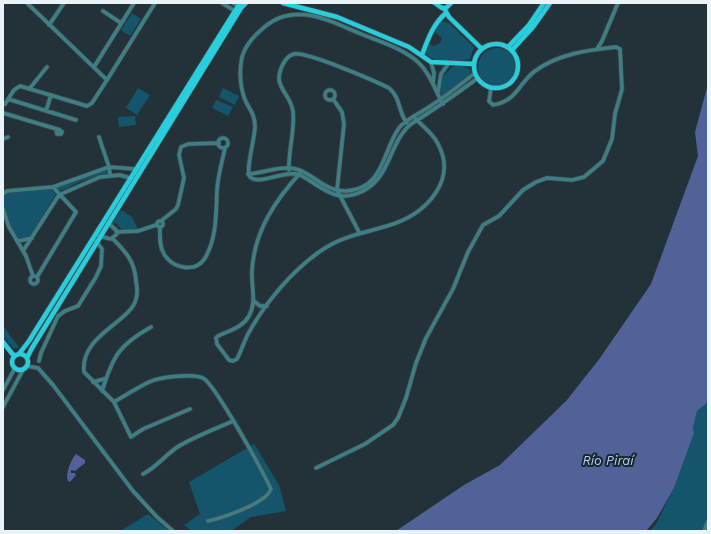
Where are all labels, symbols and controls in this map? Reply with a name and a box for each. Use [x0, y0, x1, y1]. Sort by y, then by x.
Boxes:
water label: Río Piraí [582, 453, 635, 468]

